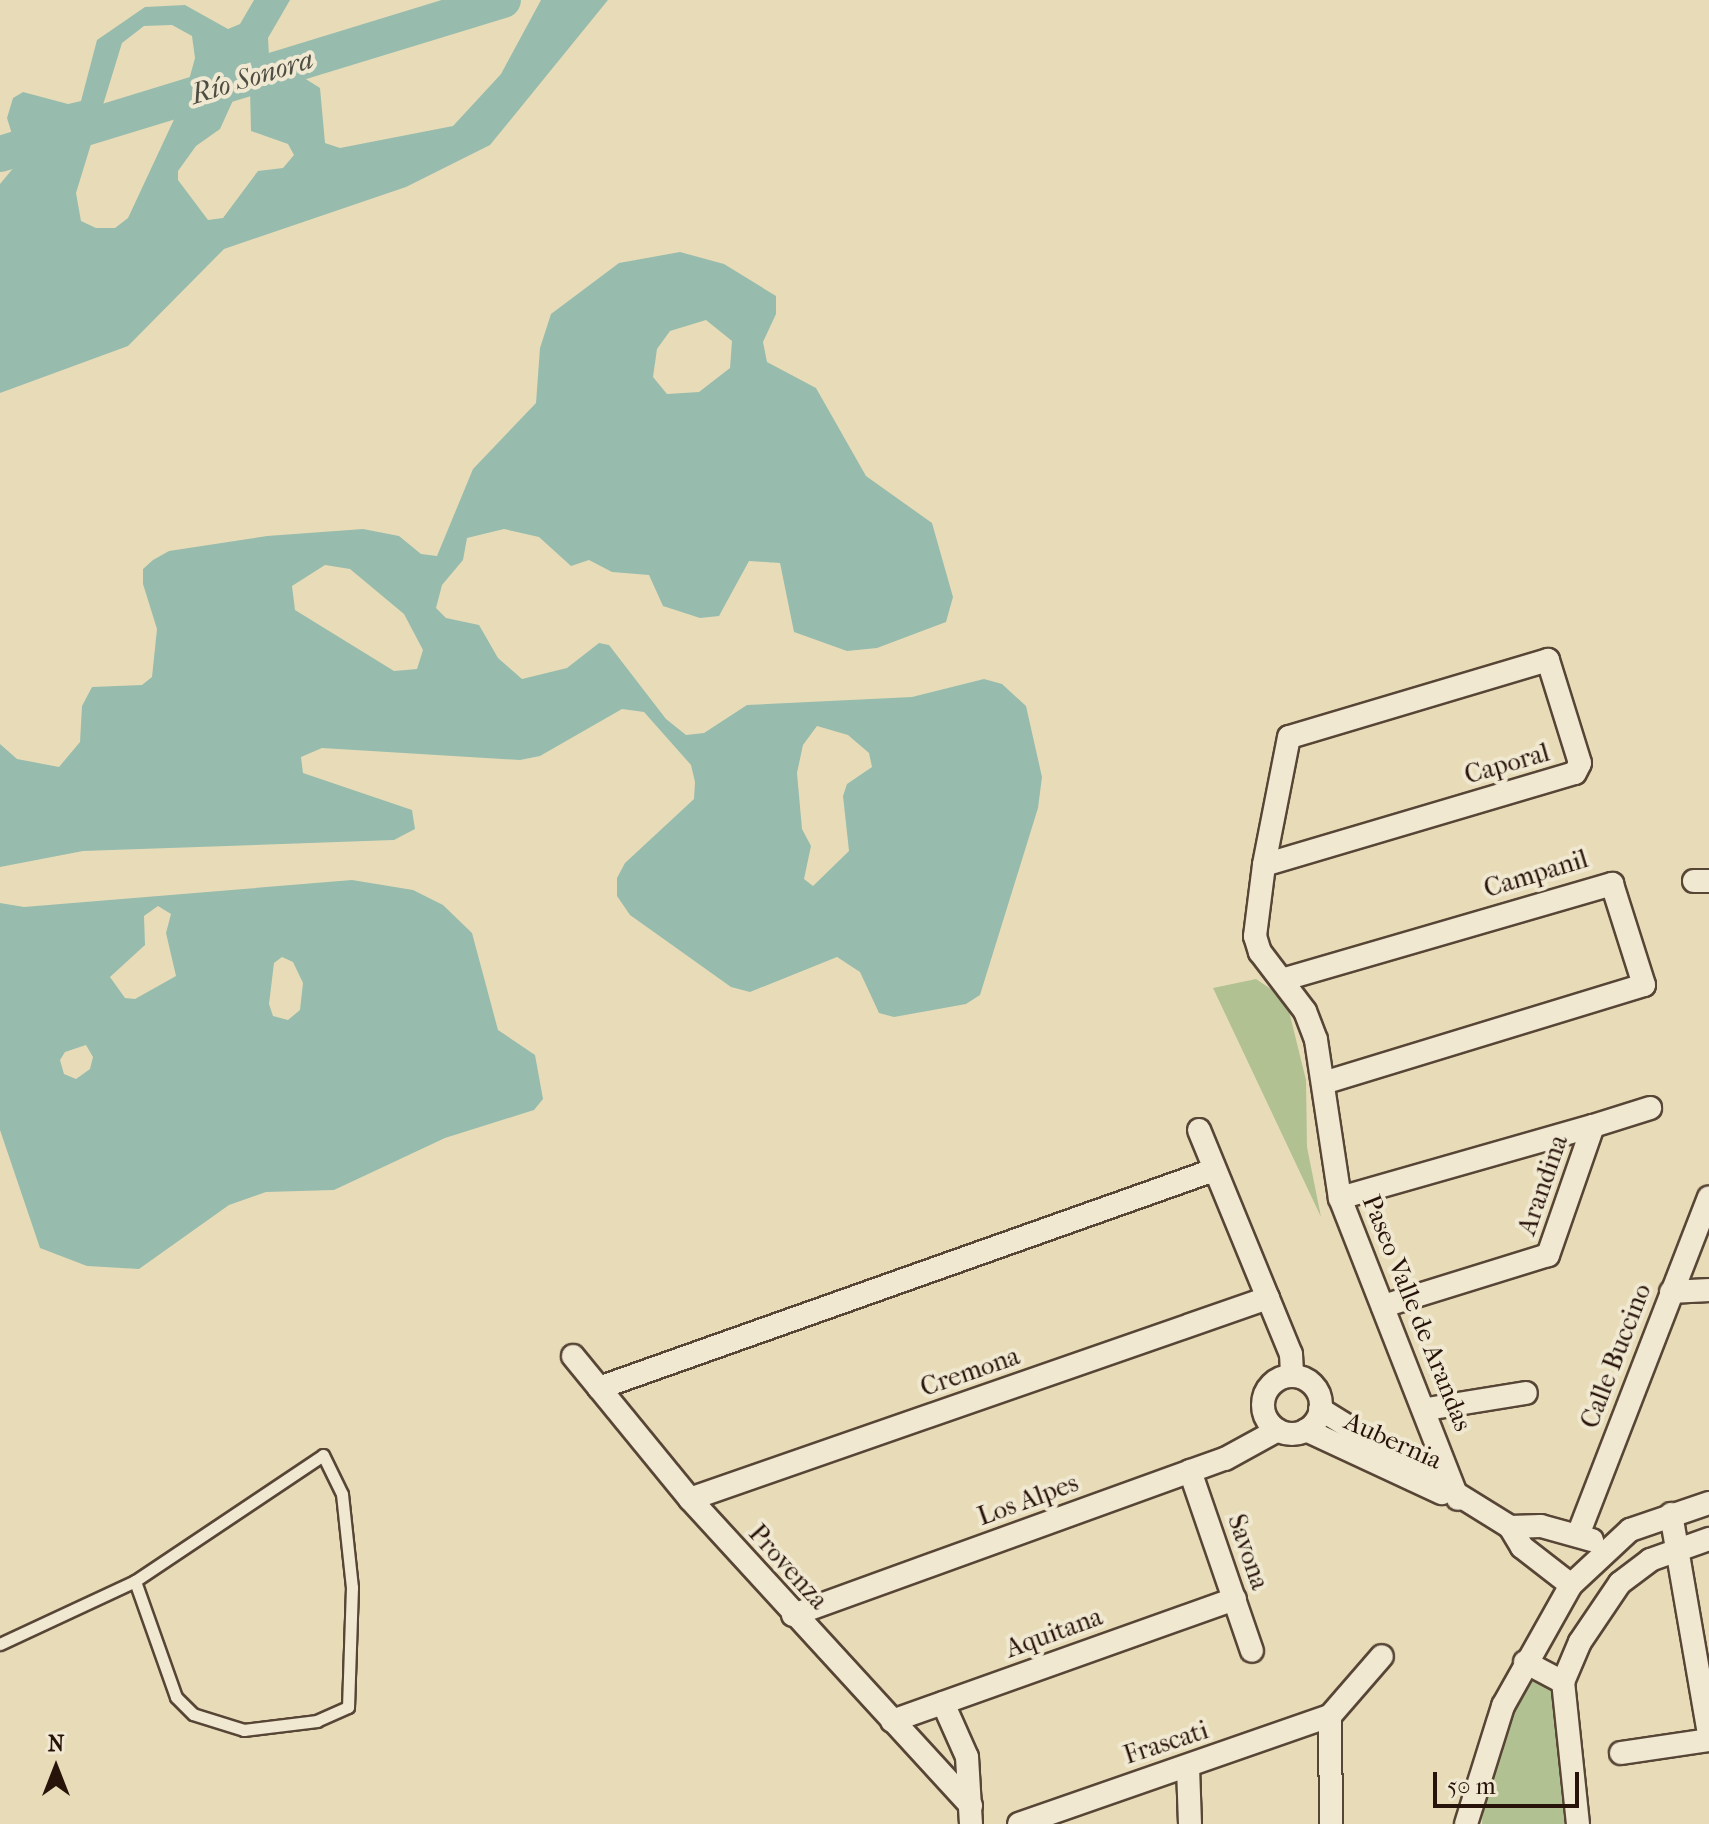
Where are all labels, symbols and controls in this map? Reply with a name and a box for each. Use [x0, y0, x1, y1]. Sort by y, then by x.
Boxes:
water label: Río Sonora [187, 43, 317, 111]
street label: Caporal [1461, 737, 1553, 791]
street label: Campanil [1480, 843, 1592, 905]
street label: Arandina [1511, 1131, 1575, 1239]
street label: Paseo Valle de Arandas [1355, 1190, 1479, 1436]
street label: Calle Buccino [1574, 1279, 1658, 1433]
street label: Cremona [916, 1341, 1024, 1403]
street label: Aubernia [1339, 1406, 1447, 1476]
street label: Los Alpes [973, 1467, 1083, 1533]
street label: Savona [1221, 1510, 1275, 1594]
street label: Provenza [742, 1518, 834, 1616]
street label: Aquitana [1001, 1601, 1107, 1665]
street label: Frascati [1120, 1715, 1212, 1771]
north arrow [16, 1728, 96, 1808]
text: N [48, 1731, 64, 1757]
scale bar [1437, 1756, 1583, 1806]
text: 50 m [1447, 1772, 1496, 1800]

